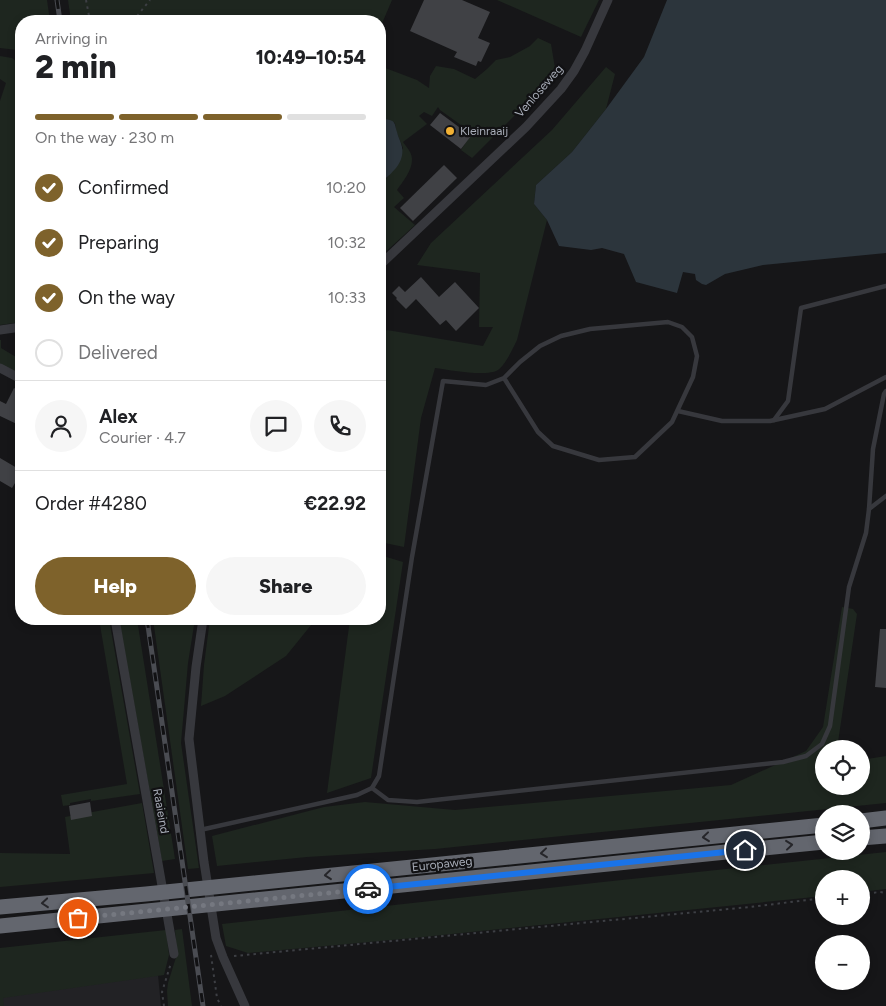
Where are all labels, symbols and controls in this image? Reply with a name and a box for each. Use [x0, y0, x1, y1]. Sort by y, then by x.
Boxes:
text: Arriving in [35, 29, 107, 48]
text: 10:49–10:54 [256, 46, 366, 69]
text: 2 min [35, 48, 117, 86]
street label: Venloseweg [512, 62, 566, 120]
place label: Kleinraaij [460, 124, 508, 138]
marker: Kleinraaij [444, 125, 456, 137]
text: On the way · 230 m [35, 128, 174, 147]
icon: check [35, 174, 63, 202]
text: Confirmed [78, 176, 169, 199]
text: 10:20 [326, 178, 366, 197]
icon: check [35, 229, 63, 257]
text: Preparing [78, 231, 159, 254]
text: 10:32 [327, 233, 366, 252]
icon: check [35, 284, 63, 312]
text: On the way [78, 286, 175, 309]
text: 10:33 [328, 288, 366, 307]
text: Delivered [78, 341, 158, 364]
button: person [35, 400, 87, 452]
button: chat [250, 400, 302, 452]
button: phone [314, 400, 366, 452]
text: Alex [99, 405, 138, 428]
text: Courier · 4.7 [99, 428, 186, 447]
text: Order #4280 [35, 492, 147, 515]
text: €22.92 [304, 492, 366, 515]
button: Help [35, 557, 196, 615]
button: Share [206, 557, 366, 615]
map controls [815, 740, 870, 990]
button: locate [815, 740, 870, 795]
street label: Raaieind [150, 787, 172, 835]
button: layers [815, 805, 870, 860]
pin [724, 829, 766, 871]
one-way arrow [701, 831, 709, 842]
icon: home [731, 836, 759, 864]
one-way arrow [786, 840, 794, 851]
one-way arrow [540, 848, 548, 859]
street label: Europaweg [411, 854, 473, 874]
courier [343, 864, 393, 914]
one-way arrow [324, 870, 332, 881]
button: + [815, 870, 870, 925]
icon: car [354, 875, 382, 903]
pin [57, 897, 99, 939]
one-way arrow [40, 898, 48, 909]
icon: bag [64, 904, 92, 932]
button: − [815, 935, 870, 990]

